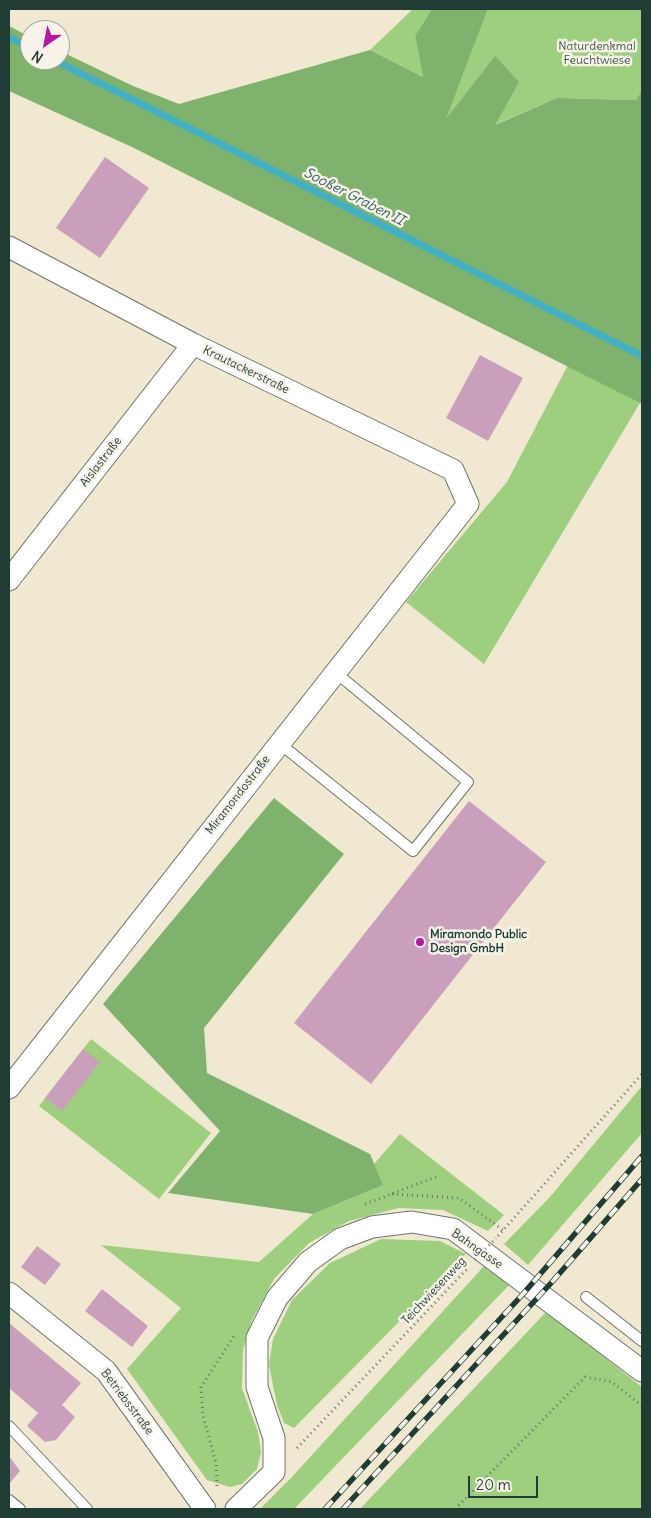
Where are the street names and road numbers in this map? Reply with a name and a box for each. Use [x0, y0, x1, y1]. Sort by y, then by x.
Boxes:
street label: Krautackerstraße [200, 343, 292, 397]
street label: Aislastraße [77, 434, 125, 490]
street label: Miramondostraße [203, 753, 273, 837]
street label: Bahngasse [448, 1226, 506, 1272]
street label: Teichwiesenweg [399, 1254, 469, 1328]
street label: Betriebsstraße [98, 1366, 156, 1438]

